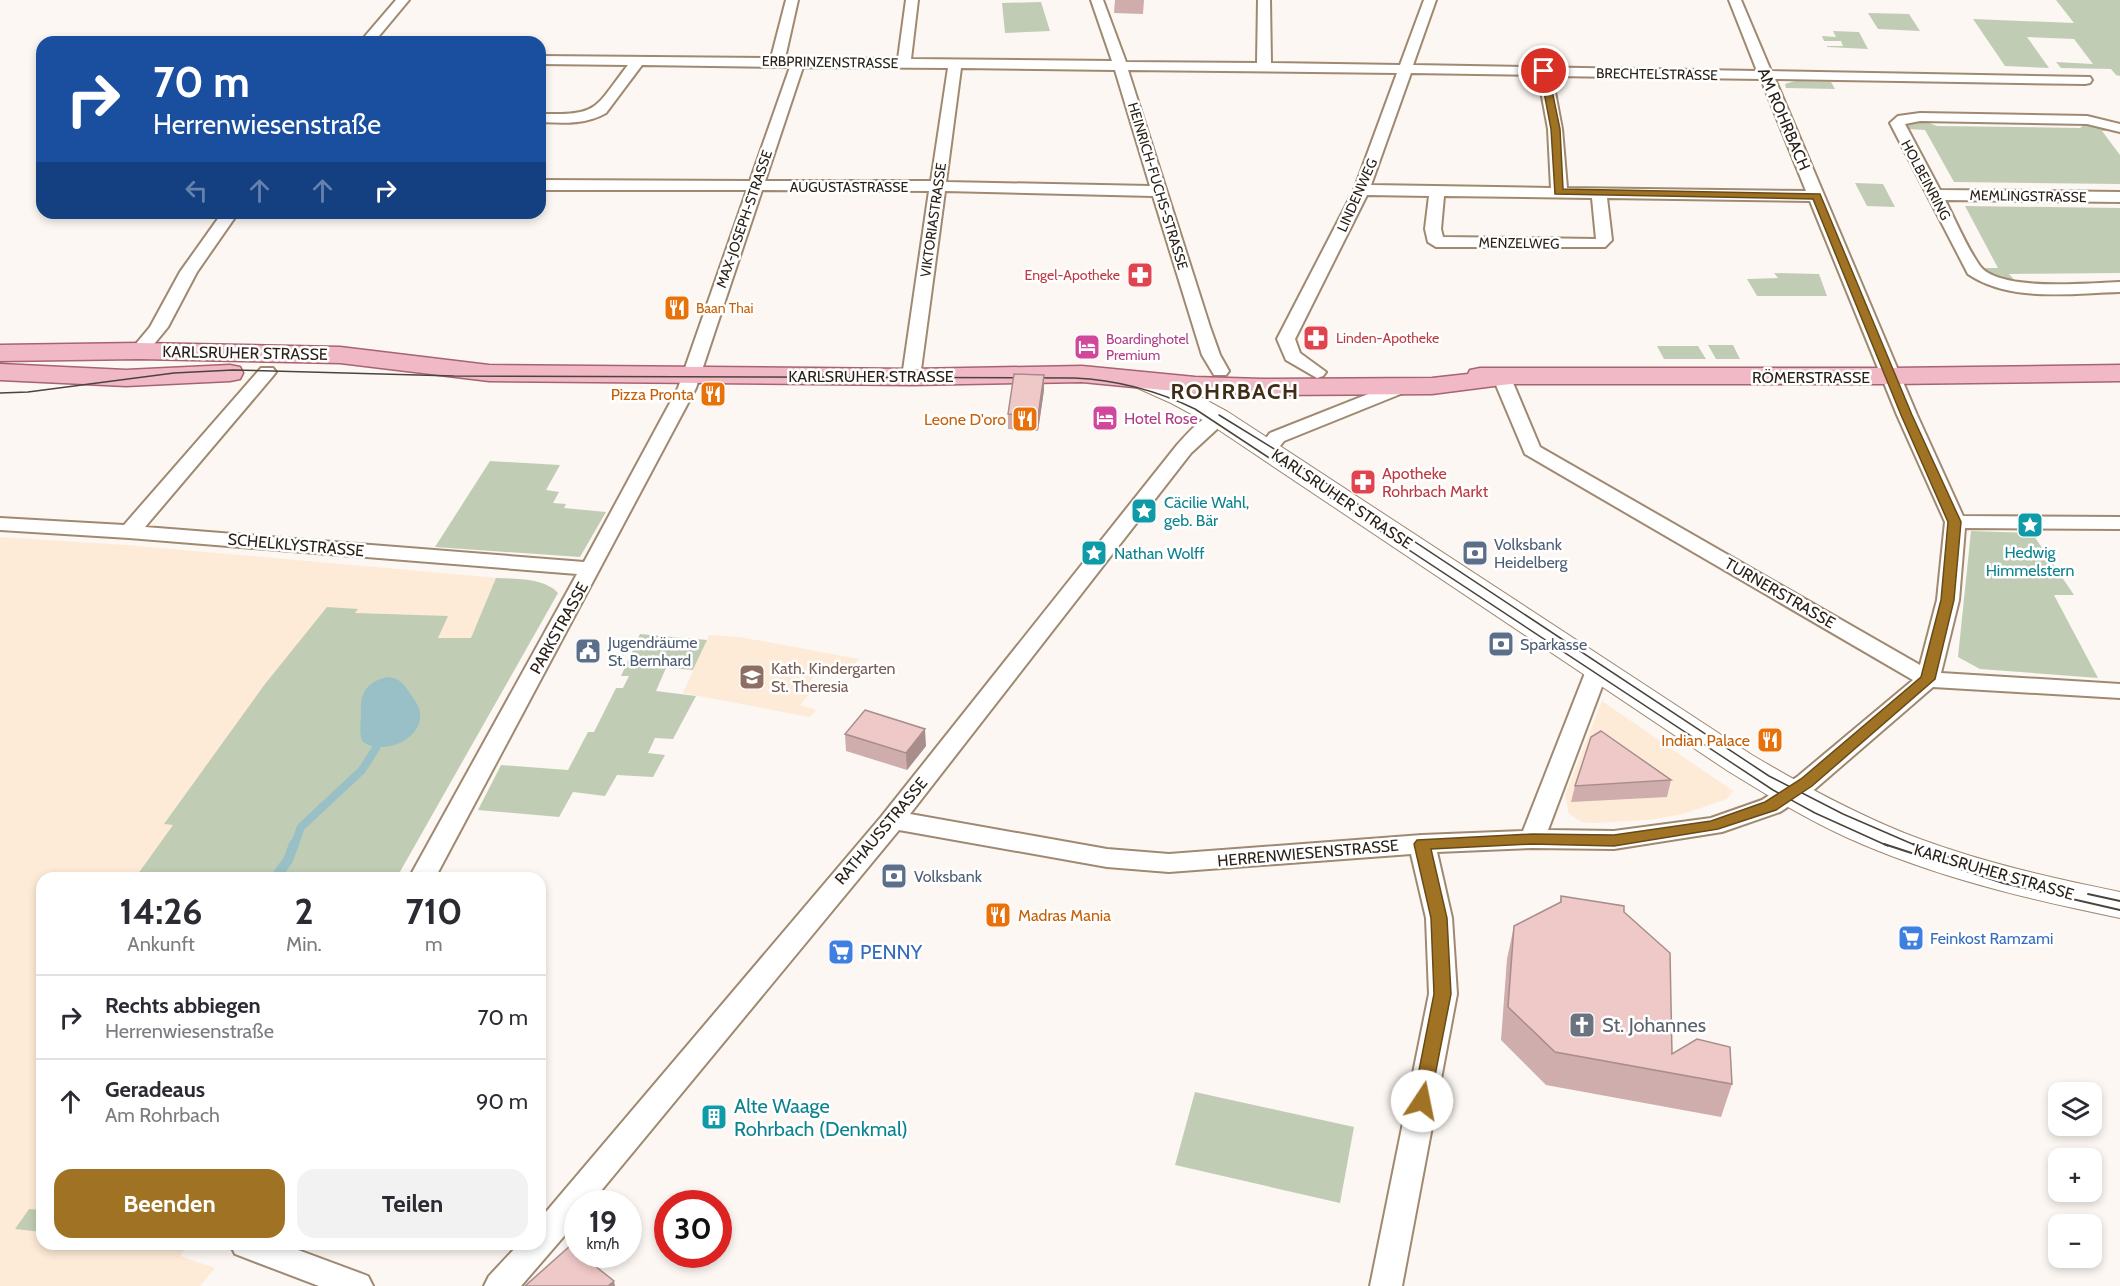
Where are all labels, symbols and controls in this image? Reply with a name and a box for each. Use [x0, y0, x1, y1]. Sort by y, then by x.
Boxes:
pin [1518, 45, 1569, 96]
street label: ERBPRINZENSTRASSE [762, 52, 899, 72]
icon: arrive [1527, 54, 1560, 87]
text: 70 m [153, 56, 250, 108]
icon: right [54, 60, 132, 138]
street label: BRECHTELSTRASSE [1596, 64, 1718, 84]
street label: AM ROHRBACH [1754, 65, 1814, 173]
street label: HEINRICH-FUCHS-STRASSE [1124, 100, 1192, 272]
text: Herrenwiesenstraße [153, 108, 381, 141]
street label: HOLBEINRING [1897, 137, 1955, 223]
street label: MAX-JOSEPH-STRASSE [712, 147, 776, 290]
street label: LINDENWEG [1333, 155, 1381, 235]
street label: VIKTORIASTRASSE [916, 161, 950, 278]
icon: left [180, 174, 213, 207]
icon: ahead [243, 174, 276, 207]
icon: ahead [306, 174, 339, 207]
icon: right [369, 174, 402, 207]
street label: AUGUSTASTRASSE [790, 178, 908, 196]
street label: MEMLINGSTRASSE [1969, 186, 2087, 206]
street label: MENZELWEG [1478, 233, 1560, 253]
pharmacy icon: Engel-Apotheke [1125, 260, 1155, 290]
place label: Engel-Apotheke [1025, 266, 1120, 284]
restaurant icon: Baan Thai [662, 293, 692, 323]
place label: Baan Thai [696, 299, 753, 317]
pharmacy icon: Linden-Apotheke [1301, 323, 1331, 353]
place label: Linden-Apotheke [1336, 329, 1439, 347]
place label: Boardinghotel Premium [1106, 330, 1190, 364]
hotel icon: Boardinghotel Premium [1072, 332, 1102, 362]
street label: KARLSRUHER STRASSE [162, 342, 328, 364]
street label: KARLSRUHER STRASSE [788, 367, 954, 386]
street label: RÖMERSTRASSE [1752, 368, 1870, 387]
district label: ROHRBACH [1170, 378, 1300, 405]
restaurant icon: Pizza Pronta [698, 379, 728, 409]
place label: Pizza Pronta [611, 385, 694, 404]
hotel icon: Hotel Rose [1090, 403, 1120, 433]
restaurant icon: Leone D'oro [1010, 404, 1040, 434]
place label: Hotel Rose [1124, 409, 1198, 428]
place label: Leone D'oro [924, 410, 1006, 429]
street label: KARLSRUHER STRASSE [1268, 445, 1416, 553]
place label: Apotheke Rohrbach Markt [1382, 464, 1489, 501]
pharmacy icon: Apotheke Rohrbach Markt [1348, 467, 1378, 497]
place label: Cäcilie Wahl, geb. Bär [1164, 493, 1249, 530]
place icon: Cäcilie Wahl, geb. Bär [1129, 496, 1159, 526]
place icon: Hedwig Himmelstern [2015, 510, 2045, 540]
street label: SCHELKLYSTRASSE [227, 530, 365, 560]
place label: Volksbank Heidelberg [1494, 535, 1569, 572]
place icon: Nathan Wolff [1079, 538, 1109, 568]
bank icon: Volksbank Heidelberg [1460, 538, 1490, 568]
place label: Hedwig Himmelstern [1986, 543, 2074, 580]
place label: Nathan Wolff [1114, 544, 1205, 563]
street label: TURNERSTRASSE [1721, 554, 1839, 632]
street label: PARKSTRASSE [526, 579, 592, 677]
bank icon: Sparkasse [1486, 629, 1516, 659]
place label: Jugendräume St. Bernhard [607, 633, 698, 670]
place label: Sparkasse [1520, 635, 1587, 654]
public building icon: Jugendräume St. Bernhard [573, 636, 603, 666]
place label: Kath. Kindergarten St. Theresia [771, 659, 896, 696]
school or university icon: Kath. Kindergarten St. Theresia [737, 662, 767, 692]
restaurant icon: Indian Palace [1755, 725, 1785, 755]
place label: Indian Palace [1661, 731, 1750, 750]
street label: RATHAUSSTRASSE [831, 773, 931, 888]
street label: HERRENWIESENSTRASSE [1216, 836, 1400, 870]
street label: KARLSRUHER STRASSE [1912, 840, 2076, 904]
bank icon: Volksbank [879, 861, 909, 891]
place label: Volksbank [914, 867, 983, 886]
text: 14:26 [120, 889, 203, 933]
text: 2 [294, 889, 313, 933]
text: 710 [405, 889, 462, 933]
restaurant icon: Madras Mania [983, 900, 1013, 930]
place label: Madras Mania [1018, 906, 1111, 925]
supermarket icon: Feinkost Ramzami [1896, 923, 1926, 953]
place label: Feinkost Ramzami [1930, 929, 2053, 948]
text: Ankunft [127, 932, 195, 956]
text: Min. [286, 932, 322, 956]
text: m [425, 932, 443, 956]
supermarket icon: PENNY [826, 937, 856, 967]
place label: PENNY [860, 940, 923, 964]
text: Rechts abbiegen [105, 992, 261, 1019]
icon: right [54, 1001, 87, 1034]
text: 70 m [478, 1004, 528, 1031]
church icon: St. Johannes [1567, 1010, 1597, 1040]
place label: St. Johannes [1602, 1013, 1706, 1037]
text: Herrenwiesenstraße [105, 1019, 274, 1043]
position arrow [1390, 1069, 1454, 1133]
text: Geradeaus [105, 1076, 205, 1103]
map controls [2048, 1082, 2102, 1268]
button: layers [2048, 1082, 2102, 1136]
icon: ahead [54, 1085, 87, 1118]
text: 90 m [476, 1088, 528, 1115]
place label: Alte Waage Rohrbach (Denkmal) [734, 1094, 908, 1141]
building icon: Alte Waage Rohrbach (Denkmal) [699, 1102, 729, 1132]
text: Am Rohrbach [105, 1103, 220, 1127]
button: + [2048, 1148, 2102, 1202]
button: Beenden [54, 1169, 285, 1238]
button: Teilen [297, 1169, 528, 1238]
speed limit sign: 30 [654, 1190, 732, 1268]
text: 19 [589, 1203, 617, 1240]
button: − [2048, 1214, 2102, 1268]
text: km/h [587, 1235, 619, 1253]

